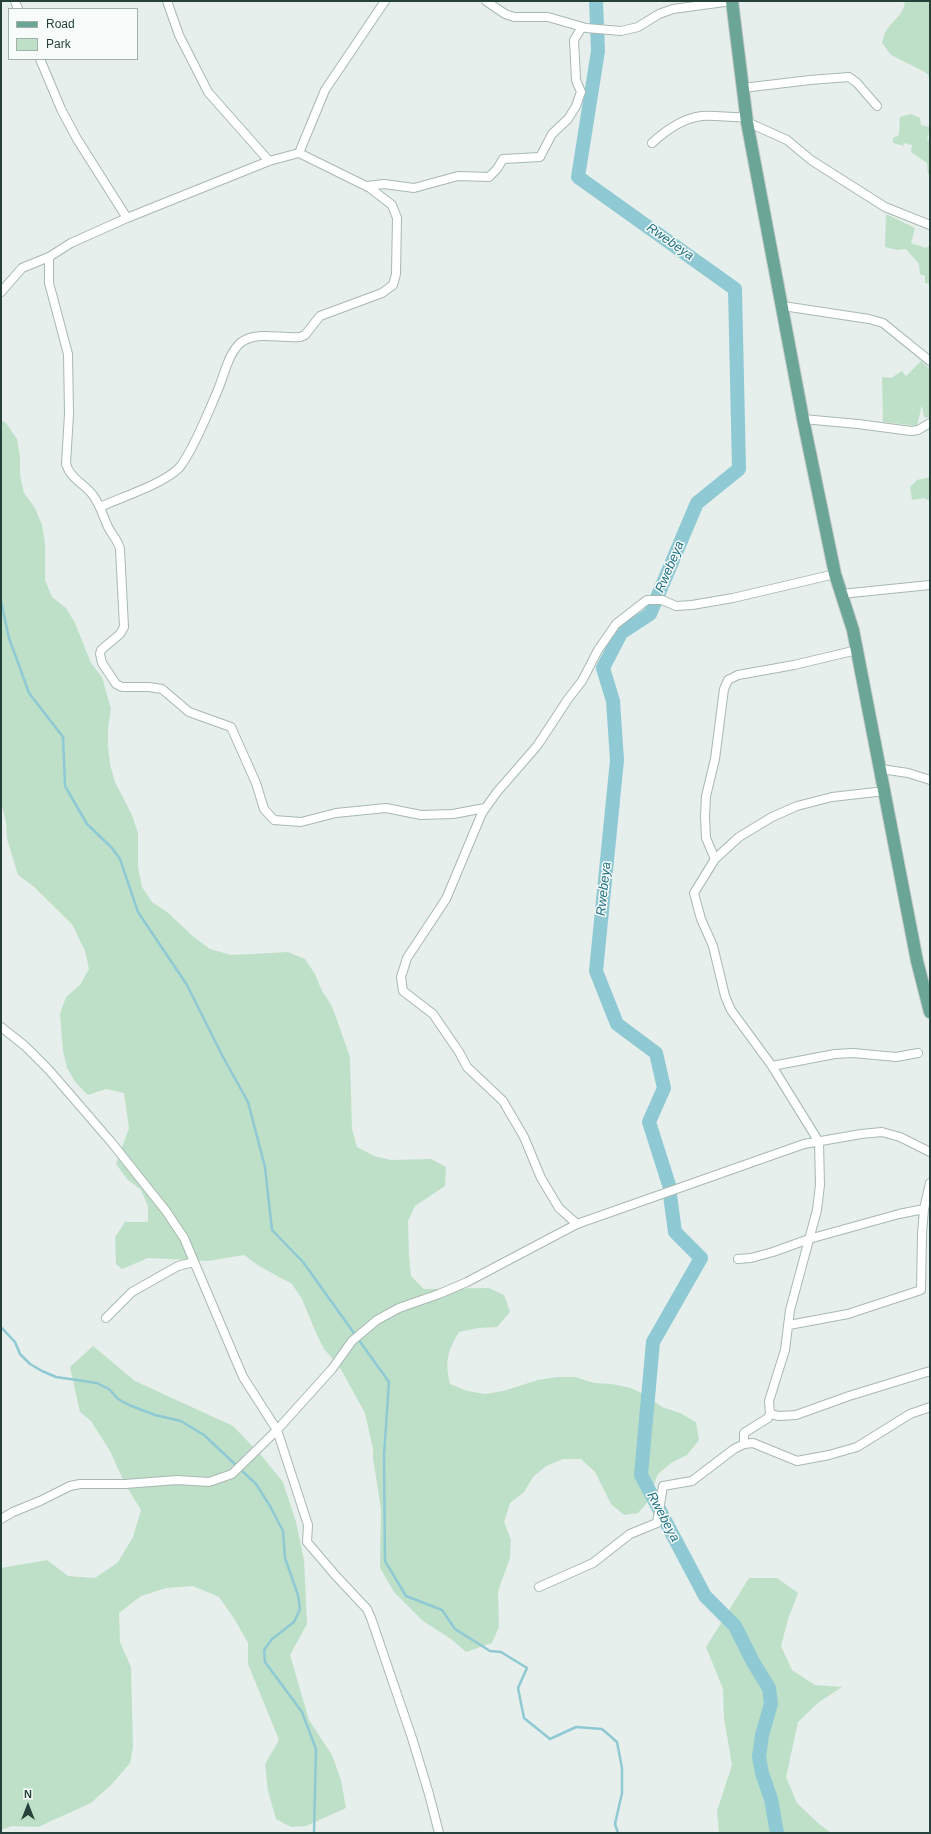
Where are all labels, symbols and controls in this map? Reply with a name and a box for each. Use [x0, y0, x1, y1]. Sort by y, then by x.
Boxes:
legend [8, 8, 138, 60]
text: Road [46, 17, 75, 31]
text: Park [46, 37, 71, 51]
water label: Rwebeya [643, 220, 697, 264]
water label: Rwebeya [652, 539, 688, 595]
water label: Rwebeya [593, 861, 615, 917]
water label: Rwebeya [643, 1489, 683, 1545]
north arrow [8, 1786, 48, 1826]
text: N [24, 1788, 32, 1800]

